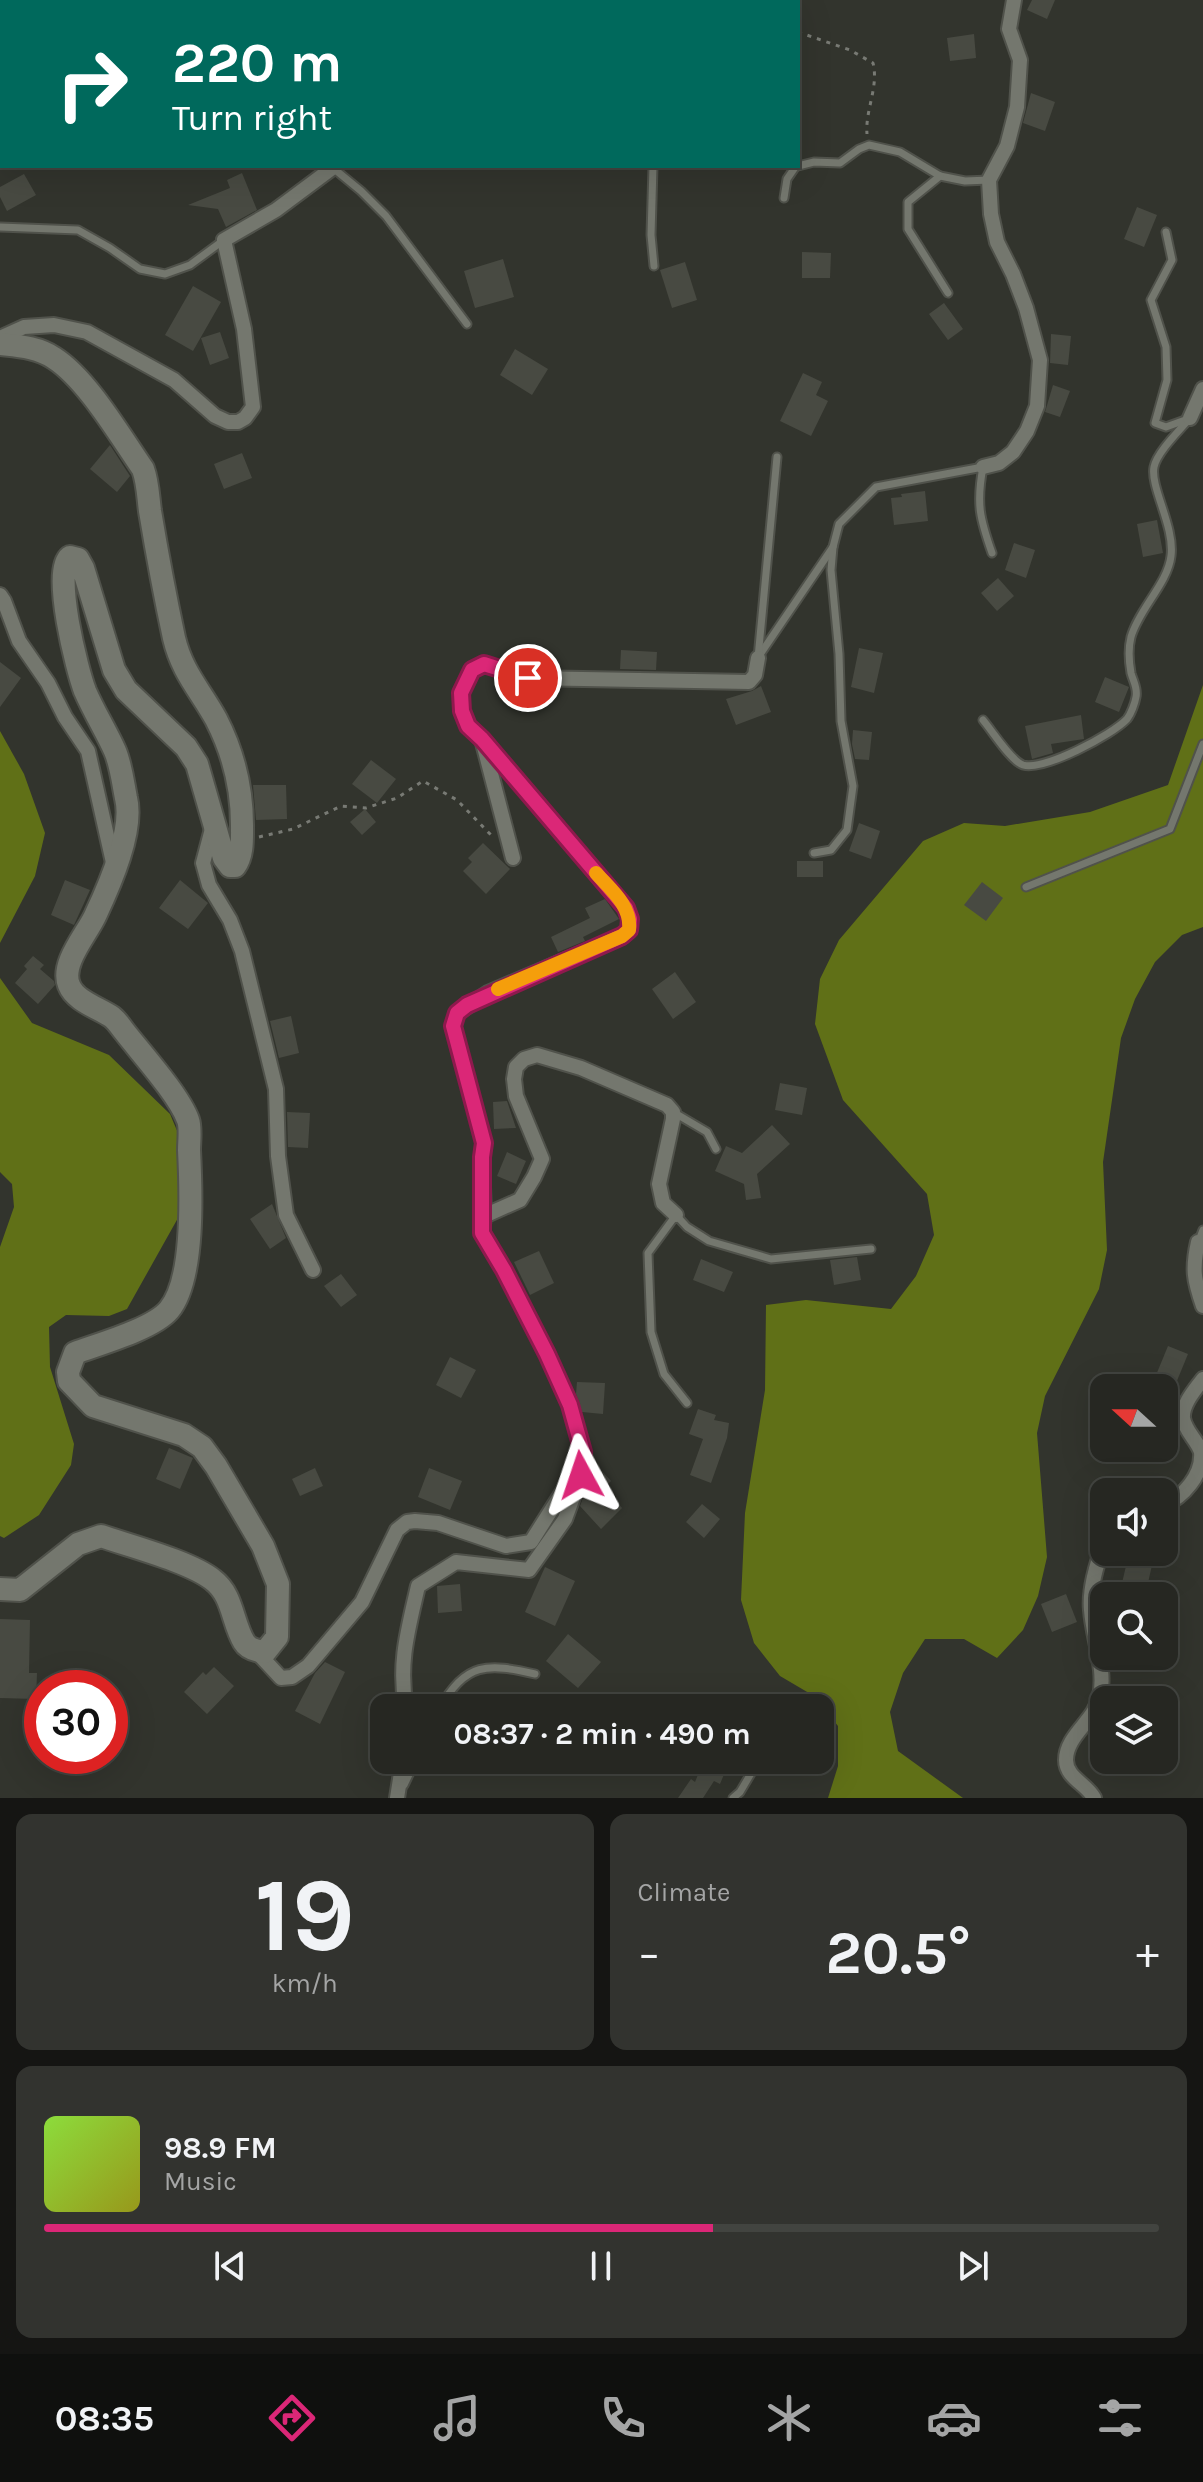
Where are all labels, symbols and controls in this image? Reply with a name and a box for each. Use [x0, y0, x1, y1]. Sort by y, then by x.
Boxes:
text: 220 m [172, 30, 343, 95]
icon: right [40, 32, 144, 136]
text: Turn right [172, 97, 332, 139]
pin [494, 644, 562, 712]
icon: arrive [506, 656, 550, 700]
north arrow [1090, 1374, 1178, 1462]
map controls [1090, 1374, 1178, 1774]
position arrow [539, 1433, 623, 1517]
button: sound [1090, 1478, 1178, 1566]
button: search [1090, 1582, 1178, 1670]
speed limit sign: 30 [24, 1670, 128, 1774]
button: layers [1090, 1686, 1178, 1774]
text: 08:37 · 2 min · 490 m [453, 1716, 751, 1752]
text: 19 [254, 1855, 355, 1976]
text: Climate [638, 1877, 730, 1908]
text: 20.5° [826, 1918, 971, 1988]
text: − [638, 1928, 661, 1979]
text: + [1136, 1928, 1159, 1979]
text: km/h [272, 1968, 338, 1999]
text: 98.9 FM [164, 2130, 277, 2166]
text: Music [164, 2166, 237, 2197]
icon: previous [208, 2244, 252, 2288]
icon: pause [579, 2244, 623, 2288]
icon: next [951, 2244, 995, 2288]
icon: directions [264, 2390, 320, 2446]
icon: music [429, 2390, 485, 2446]
icon: phone [595, 2390, 651, 2446]
icon: climate [761, 2390, 817, 2446]
icon: car [926, 2390, 982, 2446]
icon: filters [1092, 2390, 1148, 2446]
text: 08:35 [55, 2397, 154, 2439]

